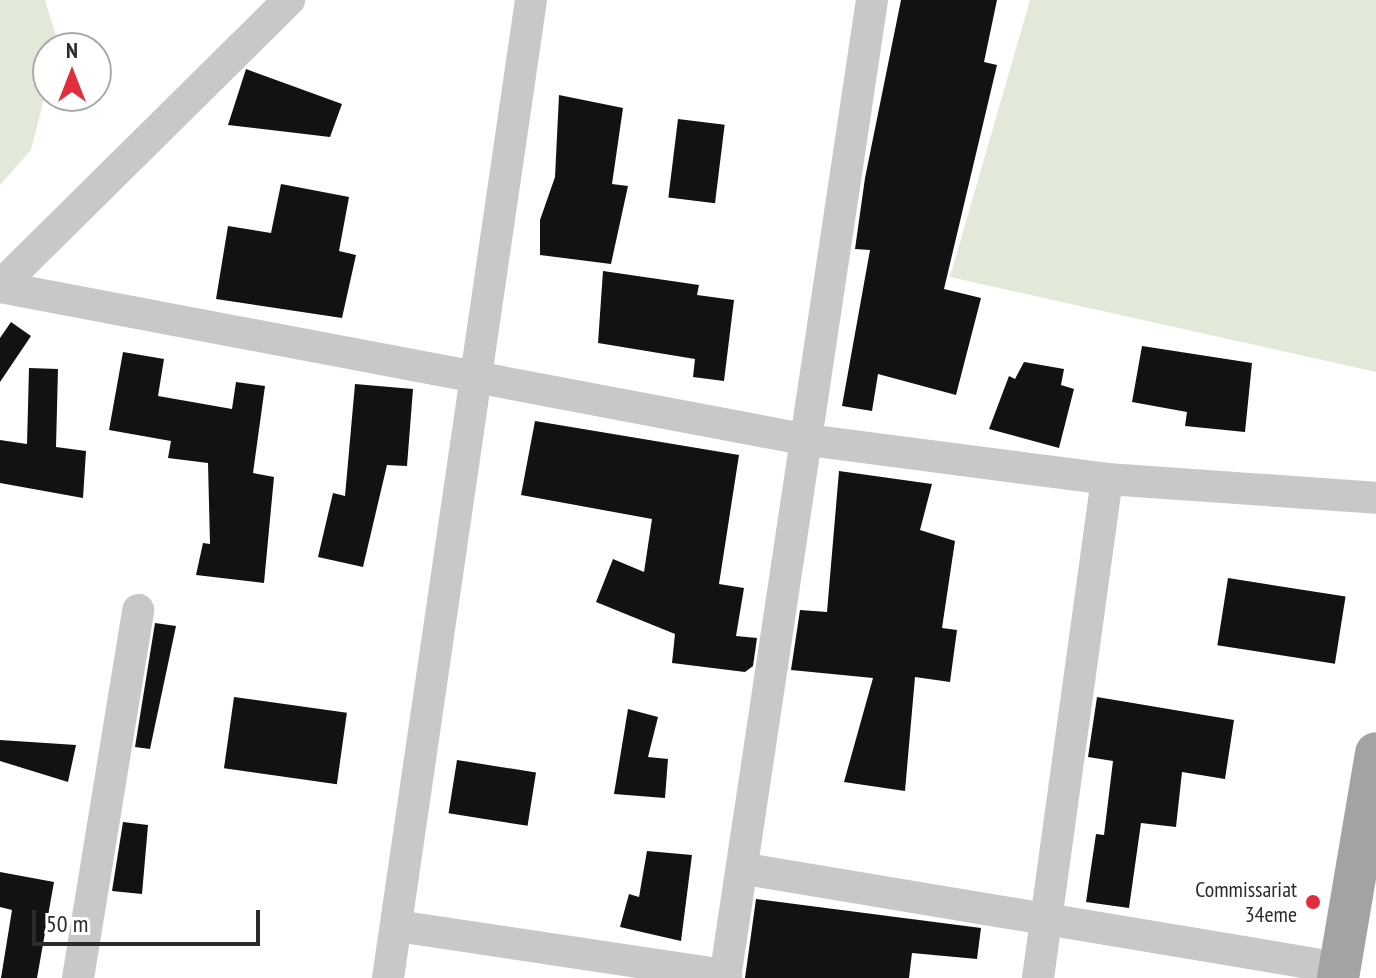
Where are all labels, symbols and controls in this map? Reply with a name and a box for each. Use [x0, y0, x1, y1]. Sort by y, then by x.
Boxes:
north arrow [32, 32, 112, 112]
text: N [66, 36, 78, 64]
place label: Commissariat 34eme [1195, 876, 1297, 928]
marker: Commissariat 34eme [1304, 893, 1322, 911]
scale bar [36, 894, 264, 944]
text: 50 m [46, 908, 88, 939]

